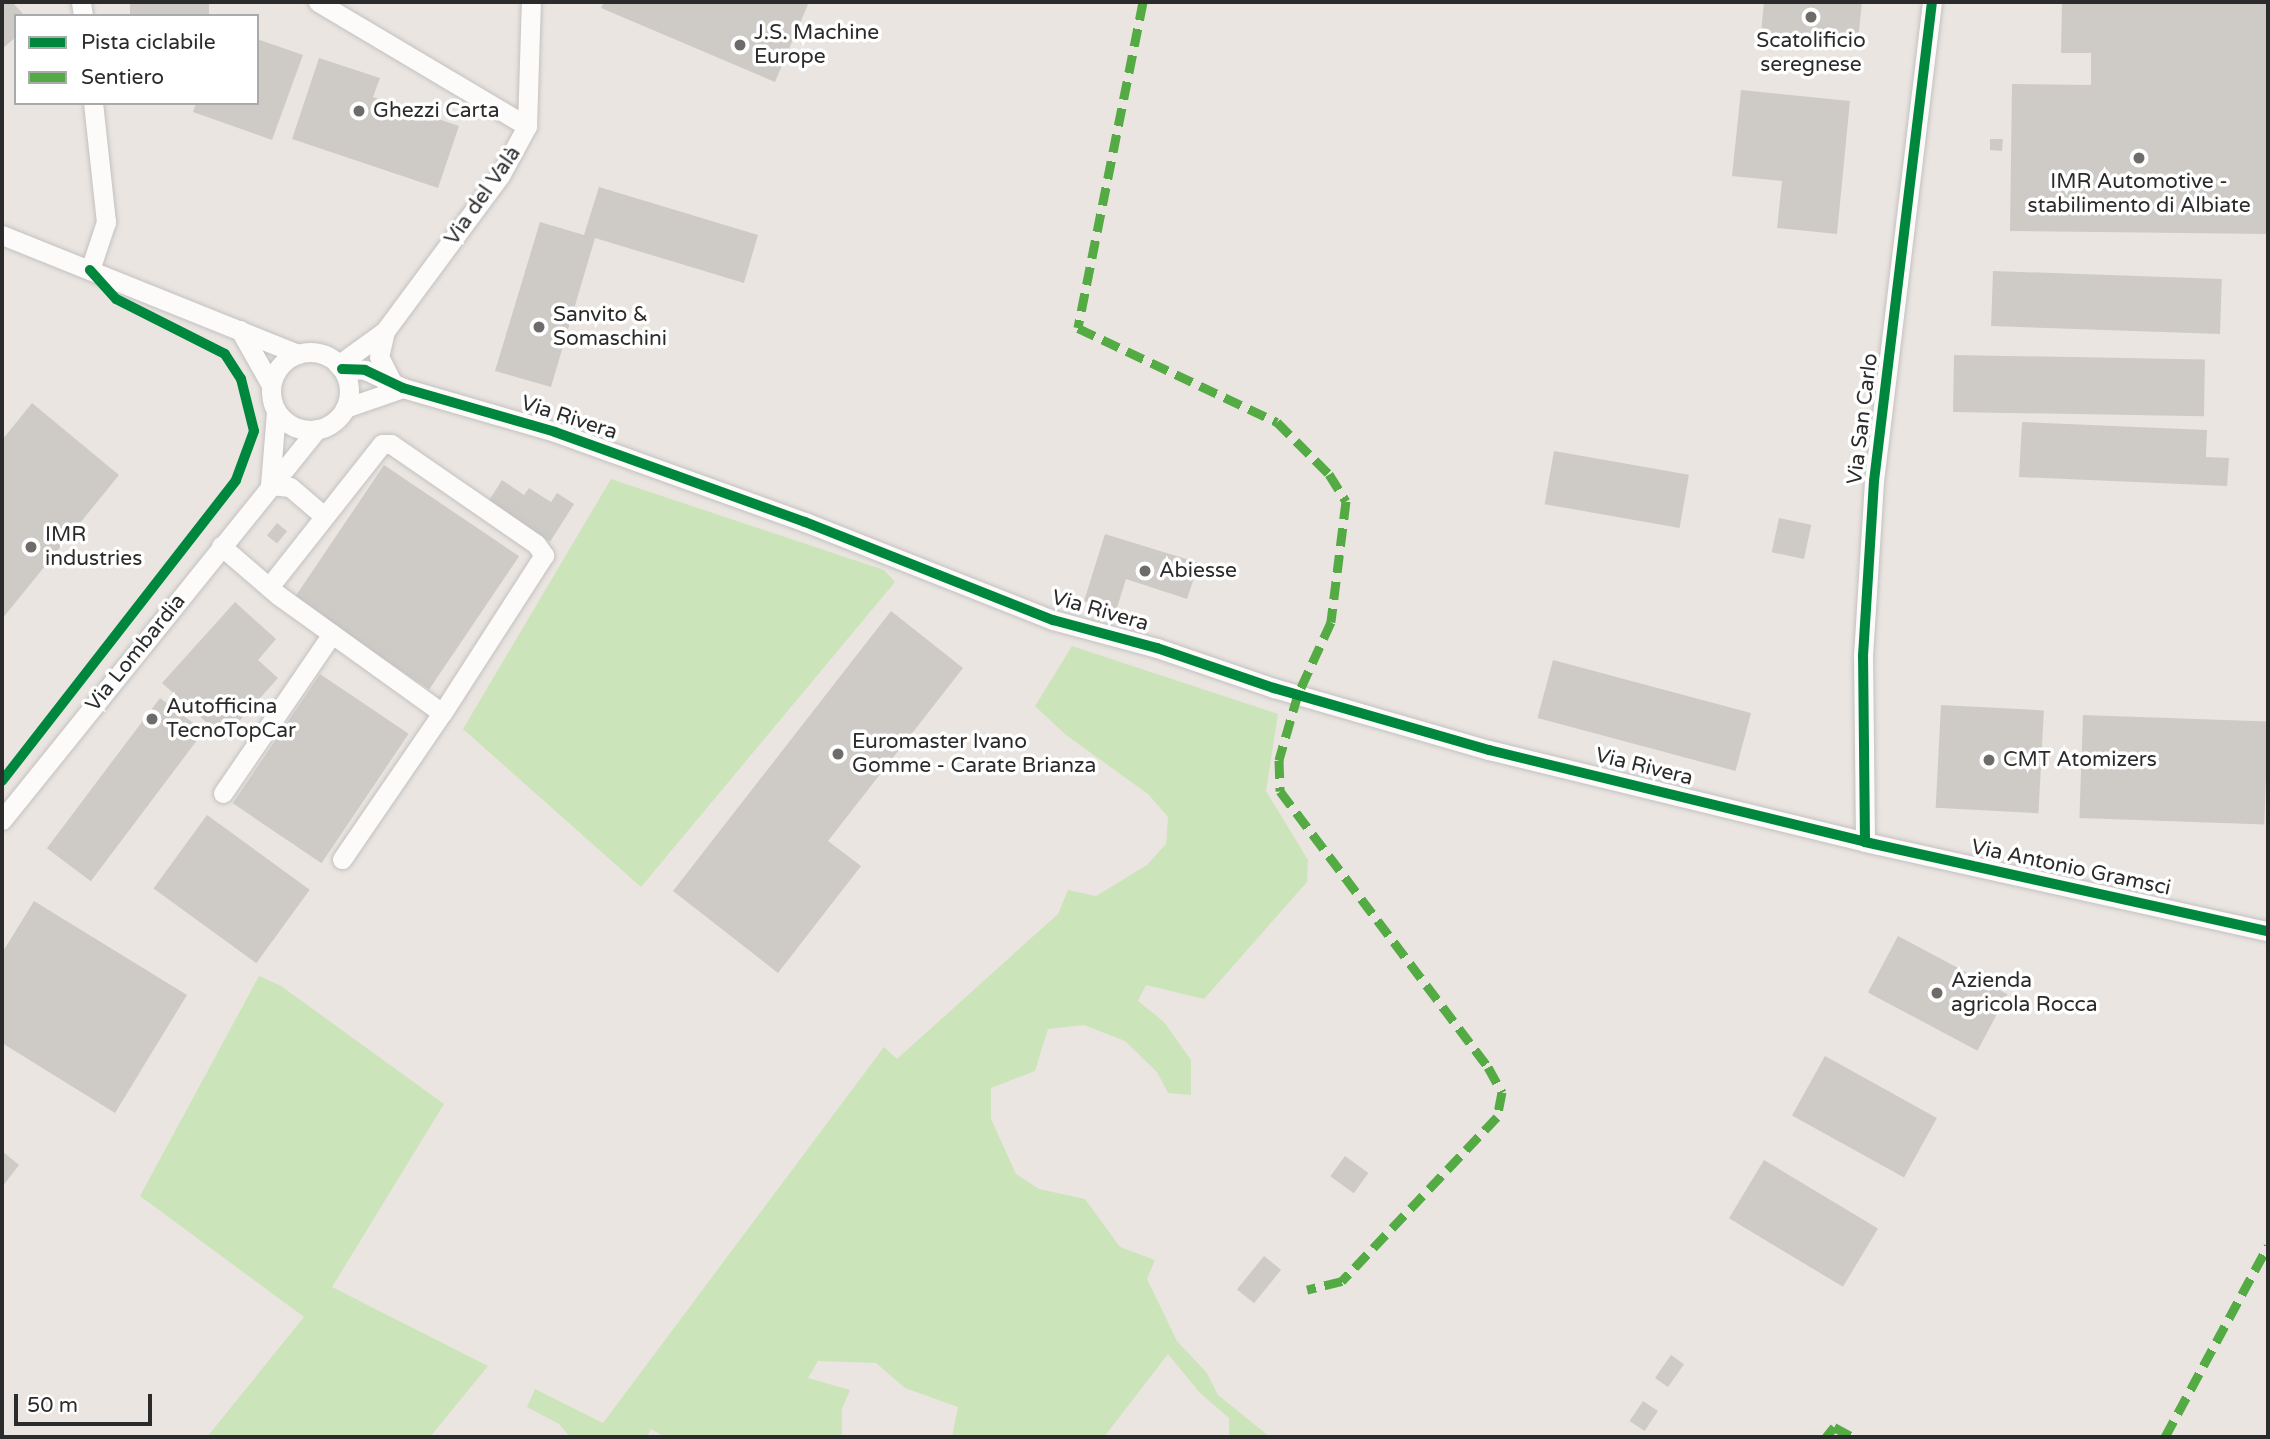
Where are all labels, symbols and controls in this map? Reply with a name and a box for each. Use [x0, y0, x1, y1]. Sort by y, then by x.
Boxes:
marker: Scatolificio seregnese [1803, 9, 1819, 25]
legend [14, 14, 259, 105]
place label: J.S. Machine Europe [754, 20, 879, 70]
place label: Scatolificio seregnese [1756, 28, 1866, 78]
text: Pista ciclabile [81, 30, 216, 55]
marker: J.S. Machine Europe [732, 37, 748, 53]
text: Sentiero [81, 65, 164, 90]
place label: Ghezzi Carta [373, 98, 499, 124]
marker: Ghezzi Carta [351, 103, 367, 119]
street label: Via del Valà [440, 142, 526, 250]
marker: IMR Automotive - stabilimento di Albiate [2131, 150, 2147, 166]
place label: IMR Automotive - stabilimento di Albiate [2027, 169, 2251, 219]
place label: Sanvito & Somaschini [553, 302, 667, 352]
marker: Sanvito & Somaschini [531, 319, 547, 335]
street label: Via San Carlo [1842, 352, 1884, 486]
street label: Via Rivera [518, 391, 620, 445]
place label: IMR industries [45, 522, 142, 572]
marker: IMR industries [23, 539, 39, 555]
place label: Abiesse [1159, 558, 1237, 584]
marker: Abiesse [1137, 563, 1153, 579]
street label: Via Rivera [1049, 585, 1151, 637]
street label: Via Lombardia [81, 589, 191, 717]
place label: Autofficina TecnoTopCar [166, 694, 296, 744]
marker: Autofficina TecnoTopCar [144, 711, 160, 727]
place label: Euromaster Ivano Gomme - Carate Brianza [852, 729, 1096, 779]
street label: Via Rivera [1593, 743, 1695, 791]
marker: Euromaster Ivano Gomme - Carate Brianza [830, 746, 846, 762]
place label: CMT Atomizers [2003, 747, 2157, 773]
marker: CMT Atomizers [1981, 752, 1997, 768]
street label: Via Antonio Gramsci [1969, 835, 2173, 901]
place label: Azienda agricola Rocca [1951, 968, 2098, 1018]
marker: Azienda agricola Rocca [1929, 985, 1945, 1001]
scale bar [18, 1380, 156, 1424]
text: 50 m [27, 1393, 78, 1418]

